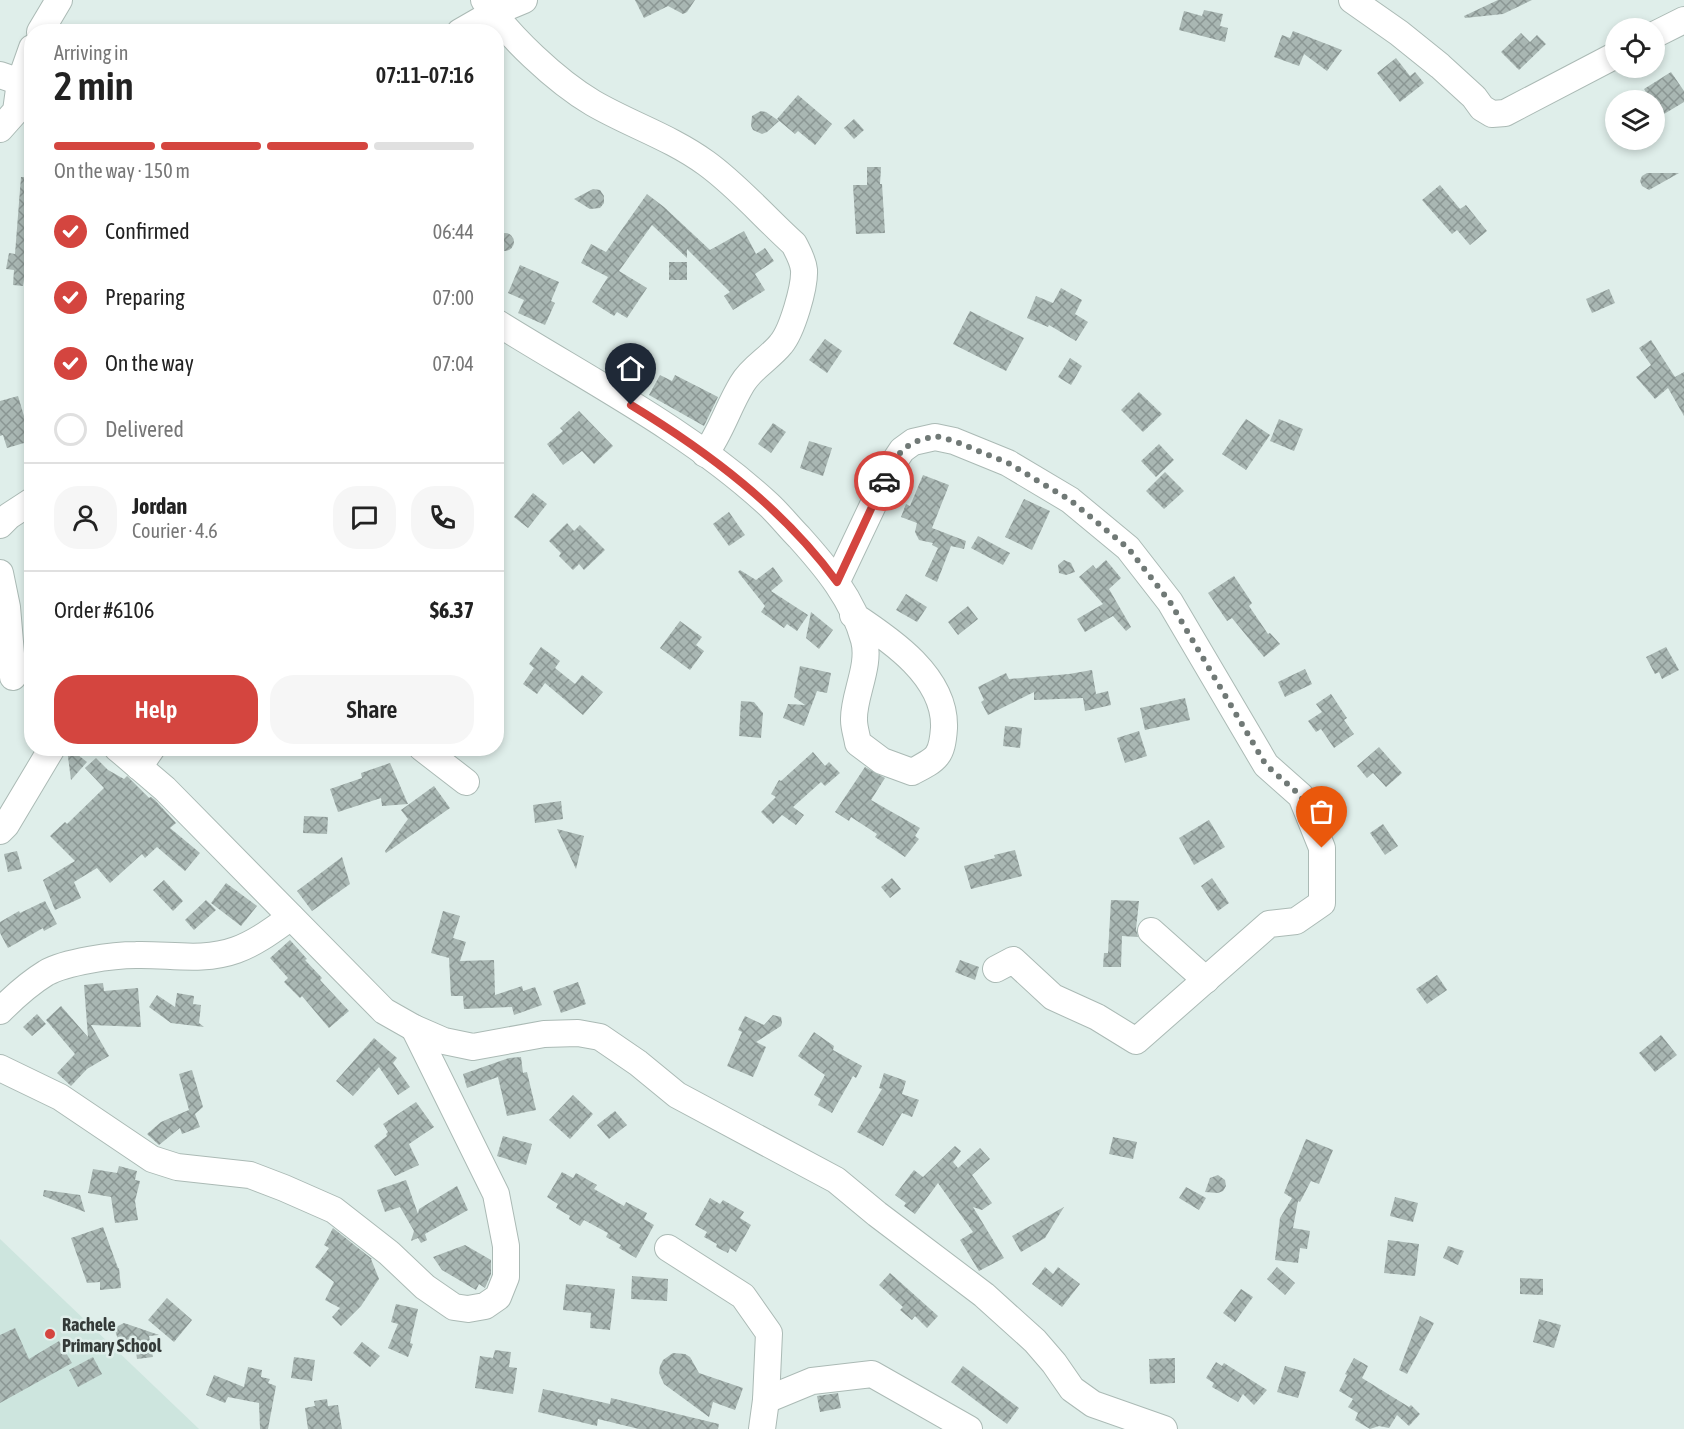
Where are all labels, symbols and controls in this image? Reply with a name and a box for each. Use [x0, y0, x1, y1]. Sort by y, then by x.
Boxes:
map controls [1605, 18, 1665, 150]
button: locate [1605, 18, 1665, 78]
text: Arriving in [54, 41, 128, 64]
text: 07:11–07:16 [376, 62, 474, 88]
text: 2 min [54, 64, 134, 108]
button: layers [1605, 90, 1665, 150]
text: On the way · 150 m [54, 159, 190, 182]
icon: check [54, 215, 87, 248]
text: Confirmed [105, 218, 190, 244]
text: 06:44 [433, 220, 474, 243]
icon: check [54, 281, 87, 314]
text: Preparing [105, 284, 185, 310]
text: 07:00 [432, 286, 474, 309]
pin [605, 343, 656, 405]
icon: check [54, 347, 87, 380]
text: On the way [105, 350, 194, 376]
text: 07:04 [432, 352, 474, 375]
icon: home [614, 352, 647, 385]
text: Delivered [105, 416, 184, 442]
courier [854, 451, 914, 511]
icon: car [868, 465, 901, 498]
button: person [54, 486, 117, 549]
button: chat [333, 486, 396, 549]
button: phone [411, 486, 474, 549]
text: Jordan [132, 493, 187, 519]
text: Courier · 4.6 [132, 519, 218, 542]
text: Order #6106 [54, 597, 154, 623]
text: $6.37 [430, 597, 474, 623]
button: Help [54, 675, 258, 744]
button: Share [270, 675, 474, 744]
pin [1296, 786, 1347, 848]
icon: bag [1305, 795, 1338, 828]
place label: Rachele Primary School [62, 1314, 162, 1356]
marker: Rachele Primary School [43, 1327, 57, 1341]

